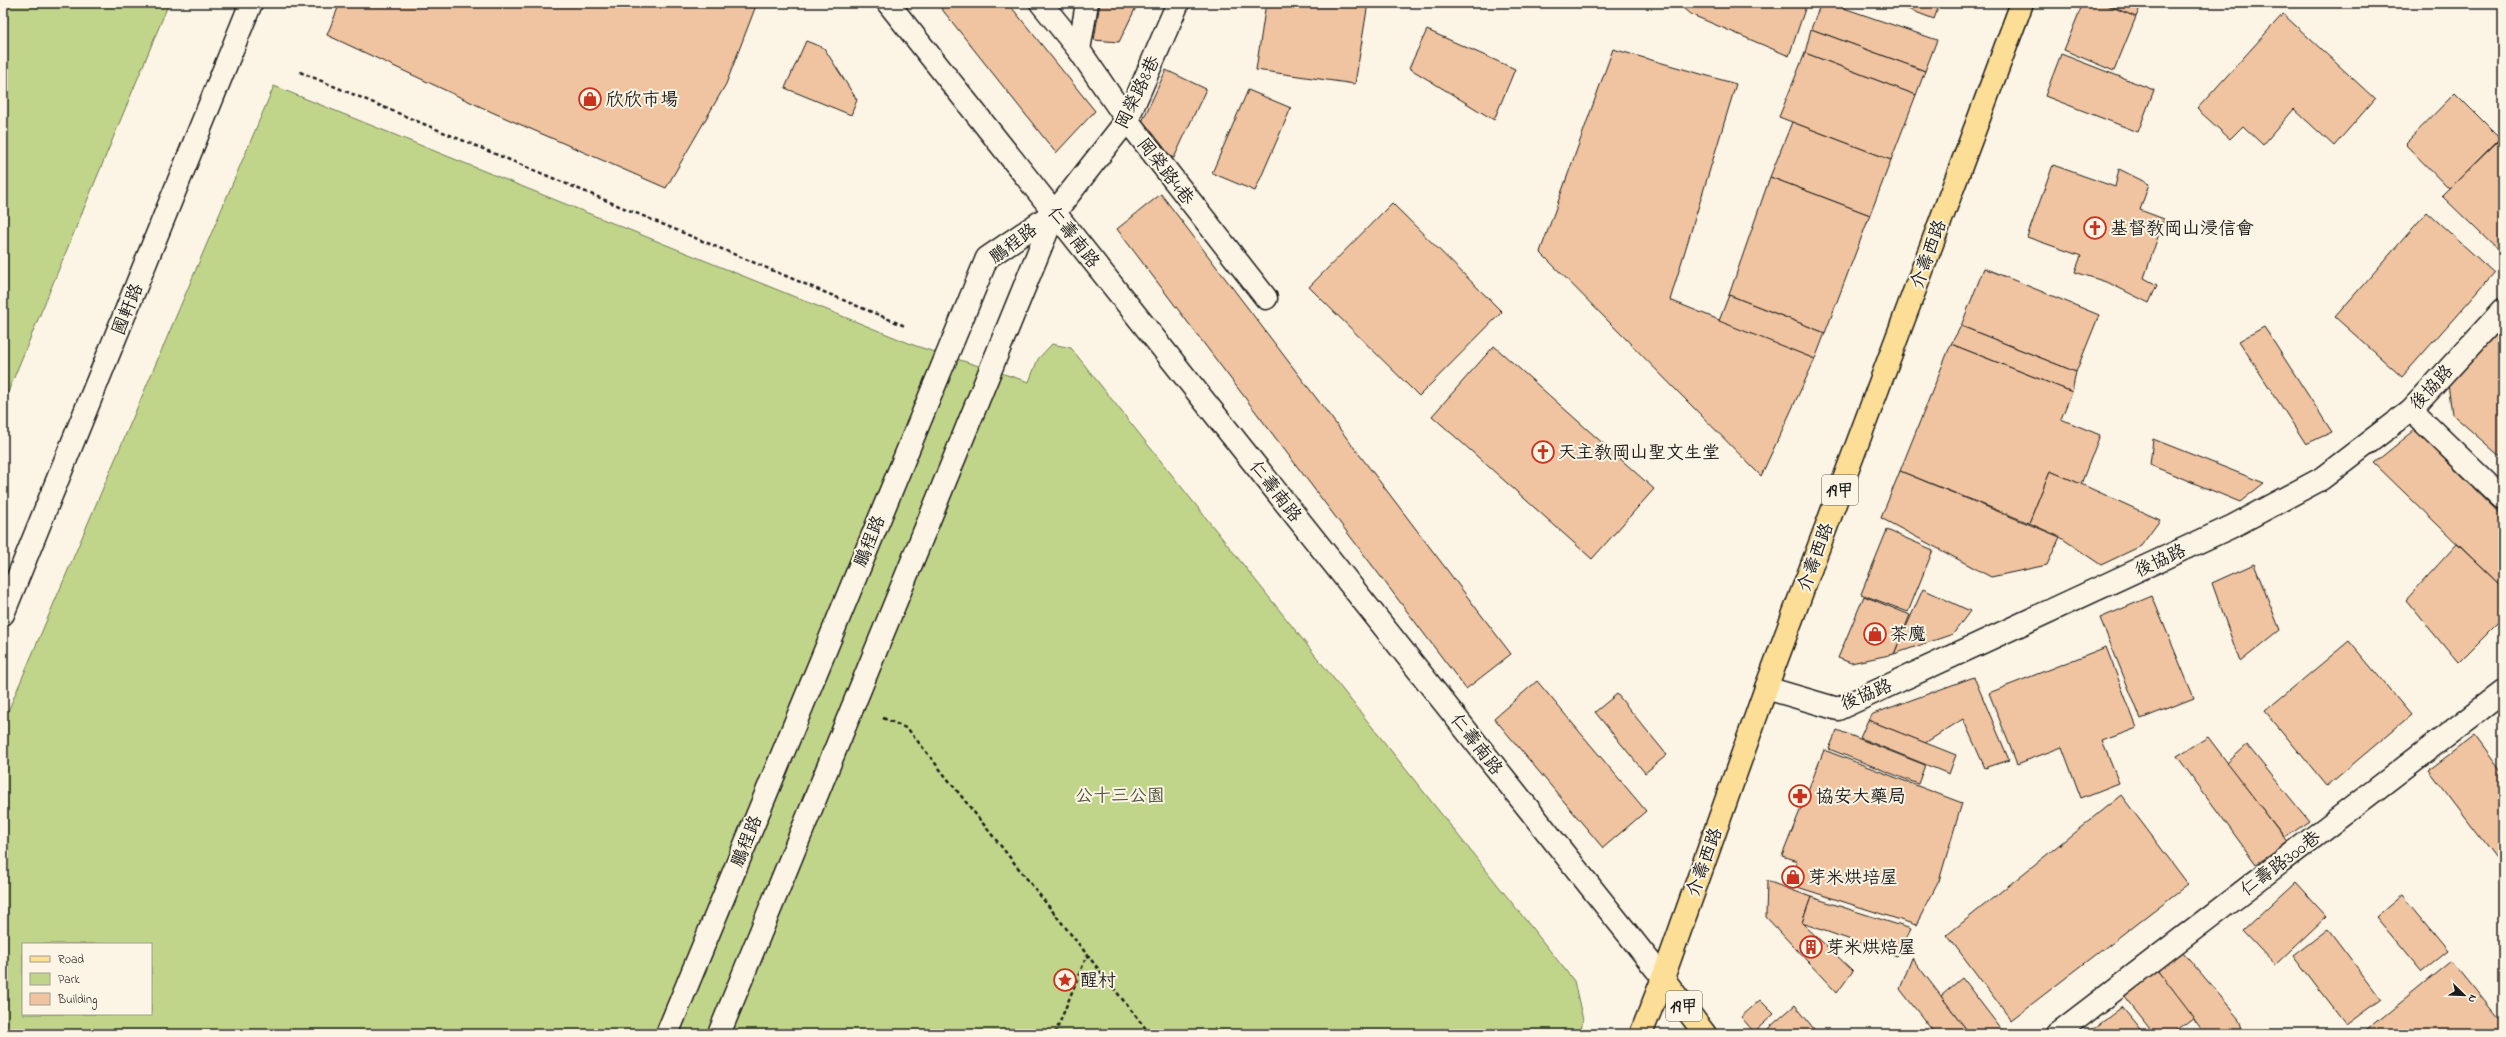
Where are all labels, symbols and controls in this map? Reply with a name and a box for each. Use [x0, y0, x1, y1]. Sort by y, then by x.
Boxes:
street label: 岡榮路8巷 [1110, 52, 1168, 134]
shop icon: 欣欣市場 [577, 86, 603, 112]
place label: 欣欣市場 [606, 88, 678, 114]
street label: 岡榮路4巷 [1130, 133, 1199, 212]
street label: 仁壽南路 [1040, 202, 1105, 275]
church icon: 基督教岡山浸信會 [2082, 215, 2108, 241]
street label: 介壽西路 [1905, 216, 1954, 293]
place label: 基督教岡山浸信會 [2110, 217, 2254, 243]
street label: 鵬程路 [985, 218, 1044, 271]
street label: 國軒路 [107, 280, 151, 340]
street label: 後協路 [2405, 360, 2460, 417]
church icon: 天主教岡山聖文生堂 [1530, 439, 1556, 465]
place label: 天主教岡山聖文生堂 [1558, 441, 1720, 467]
street label: 仁壽南路 [1242, 456, 1307, 529]
road number: 19甲 [1822, 475, 1858, 505]
street label: 鵬程路 [849, 512, 893, 572]
street label: 介壽西路 [1792, 519, 1841, 596]
street label: 後協路 [2131, 539, 2191, 585]
shop icon: 茶魔 [1862, 621, 1888, 647]
place label: 茶魔 [1890, 623, 1926, 649]
street label: 後協路 [1837, 674, 1897, 718]
street label: 仁壽南路 [1443, 709, 1508, 782]
pharmacy icon: 協安大藥局 [1787, 783, 1813, 809]
park label: 公十三公園 [1075, 784, 1165, 810]
place label: 協安大藥局 [1816, 785, 1906, 811]
street label: 鵬程路 [726, 812, 770, 872]
street label: 介壽西路 [1681, 824, 1730, 901]
street label: 仁壽路300巷 [2235, 826, 2327, 904]
shop icon: 芽米烘培屋 [1780, 864, 1806, 890]
place label: 芽米烘培屋 [1808, 866, 1898, 892]
building icon: 芽米烘焙屋 [1798, 934, 1824, 960]
place label: 芽米烘焙屋 [1826, 936, 1916, 962]
legend [22, 943, 152, 1015]
text: Road [58, 951, 84, 969]
place icon: 醒村 [1052, 967, 1078, 993]
place label: 醒村 [1080, 969, 1116, 995]
text: Park [58, 971, 80, 989]
north arrow [2444, 975, 2484, 1015]
text: Building [57, 991, 97, 1010]
road number: 19甲 [1666, 991, 1702, 1021]
text: N [2463, 992, 2481, 1005]

